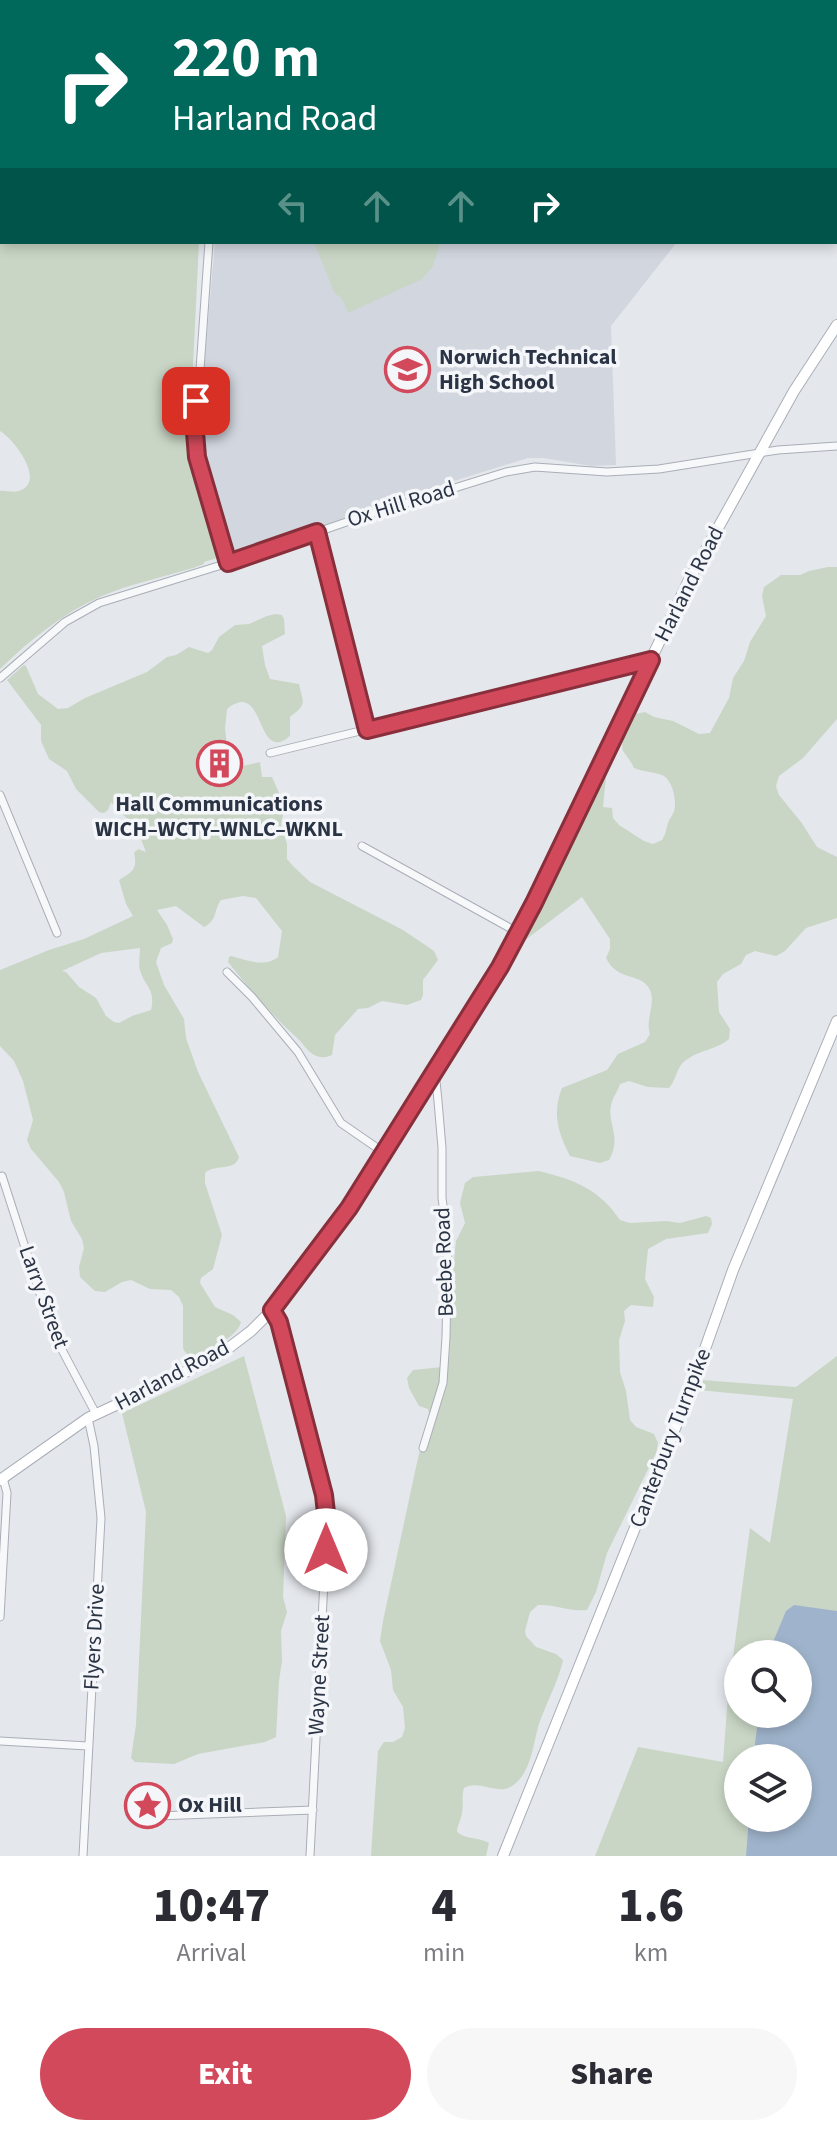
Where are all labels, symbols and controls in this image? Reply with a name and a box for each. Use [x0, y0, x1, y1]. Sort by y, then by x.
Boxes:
text: 220 m [172, 19, 320, 98]
icon: right [40, 32, 144, 136]
text: Harland Road [172, 93, 378, 144]
icon: left [271, 184, 315, 228]
icon: ahead [355, 184, 399, 228]
icon: ahead [439, 184, 483, 228]
icon: right [523, 184, 567, 228]
place label: Norwich Technical High School [439, 341, 617, 398]
school or university icon: Norwich Technical High School [384, 346, 432, 394]
pin [162, 367, 230, 435]
icon: arrive [174, 379, 218, 423]
street label: Ox Hill Road [343, 472, 459, 536]
street label: Harland Road [646, 521, 732, 647]
building icon: Hall Communications WICH–WCTY–WNLC–WKNL [195, 739, 243, 787]
place label: Hall Communications WICH–WCTY–WNLC–WKNL [95, 788, 343, 845]
street label: Beebe Road [426, 1207, 462, 1317]
street label: Larry Street [11, 1241, 78, 1353]
street label: Harland Road [109, 1331, 235, 1419]
street label: Canterbury Turnpike [621, 1344, 719, 1532]
position arrow [284, 1508, 368, 1592]
street label: Flyers Drive [75, 1583, 113, 1691]
street label: Wayne Street [300, 1613, 338, 1736]
map controls [724, 1640, 812, 1832]
button: search [724, 1640, 812, 1728]
button: layers [724, 1744, 812, 1832]
place icon: Ox Hill [123, 1781, 171, 1829]
place label: Ox Hill [178, 1789, 243, 1821]
text: 10:47 [153, 1872, 270, 1940]
text: 4 [431, 1872, 457, 1940]
text: 1.6 [618, 1872, 684, 1940]
text: Arrival [177, 1934, 246, 1971]
text: min [423, 1934, 465, 1971]
text: km [634, 1934, 668, 1971]
button: Exit [40, 2028, 411, 2120]
button: Share [427, 2028, 797, 2120]

